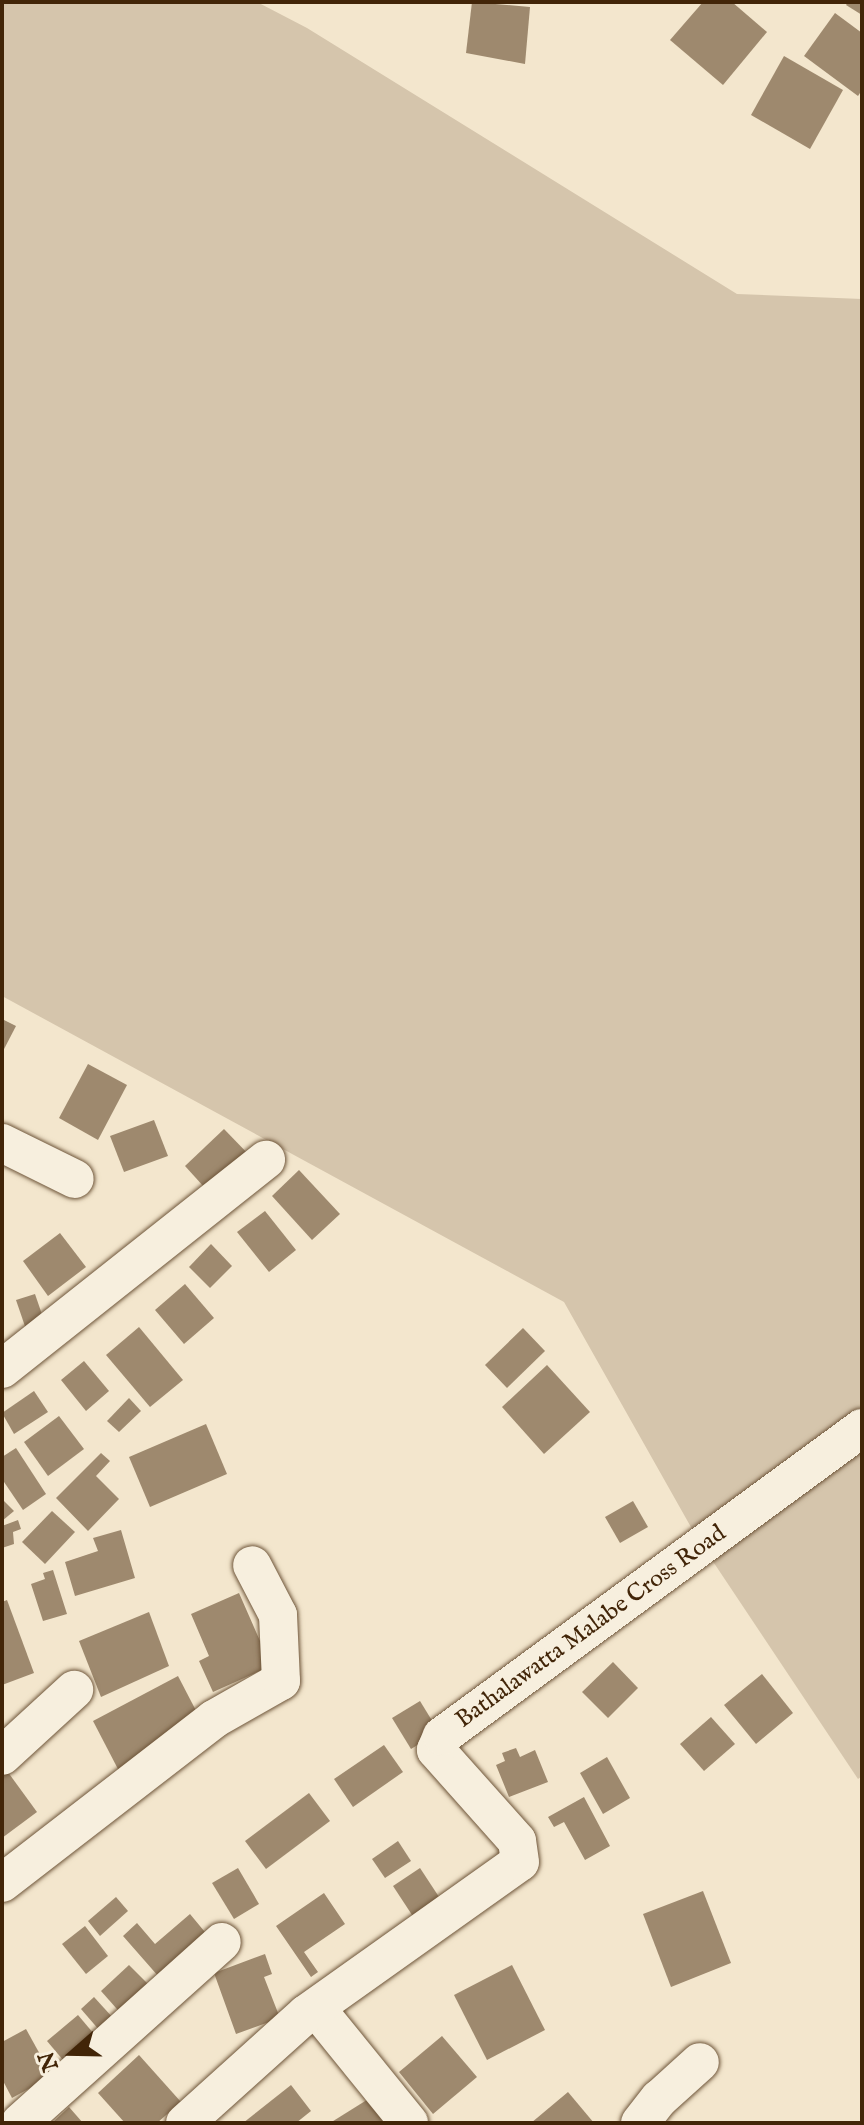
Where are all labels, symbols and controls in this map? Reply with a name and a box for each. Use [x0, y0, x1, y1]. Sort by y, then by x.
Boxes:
street label: Bathalawatta Malabe Cross Road [450, 1519, 732, 1735]
north arrow [32, 2013, 112, 2093]
text: N [33, 2047, 66, 2075]

